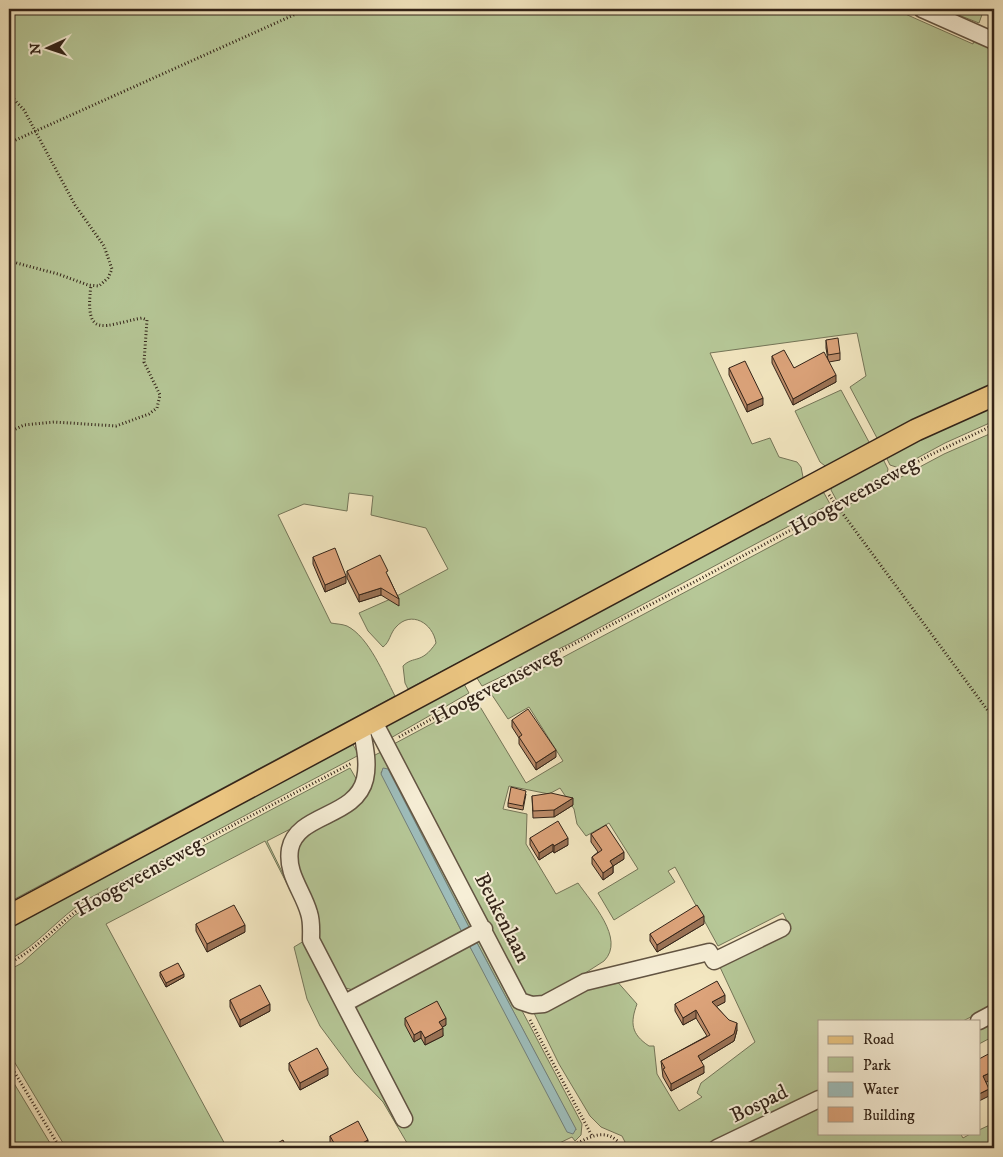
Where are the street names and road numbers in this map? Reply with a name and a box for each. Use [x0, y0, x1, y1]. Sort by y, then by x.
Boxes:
street label: Hoogeveenseweg [785, 450, 923, 542]
street label: Hoogeveenseweg [427, 641, 566, 731]
street label: Hoogeveenseweg [70, 831, 208, 923]
street label: Beukenlaan [468, 869, 536, 967]
street label: Bospad [726, 1079, 792, 1129]

